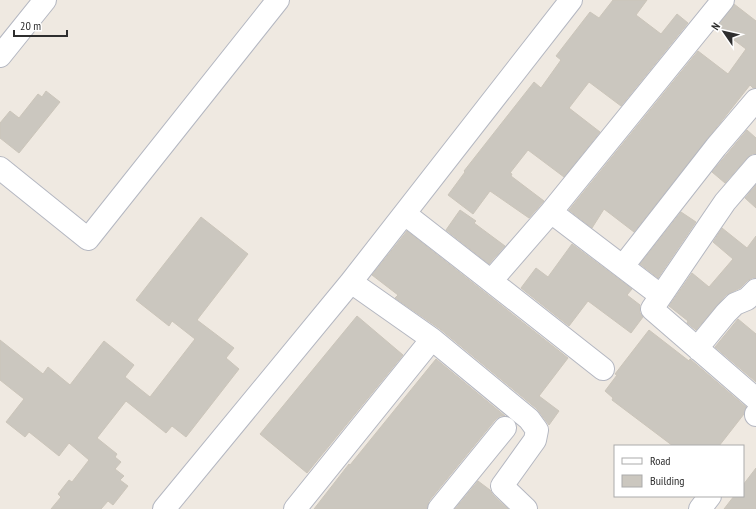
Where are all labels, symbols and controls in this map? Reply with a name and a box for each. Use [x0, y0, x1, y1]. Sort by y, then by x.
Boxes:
scale bar [14, 12, 67, 38]
north arrow [704, 12, 744, 52]
text: 20 m [20, 18, 41, 33]
text: N [708, 20, 723, 33]
legend [614, 445, 744, 497]
text: Road [650, 453, 670, 468]
text: Building [650, 473, 685, 488]

